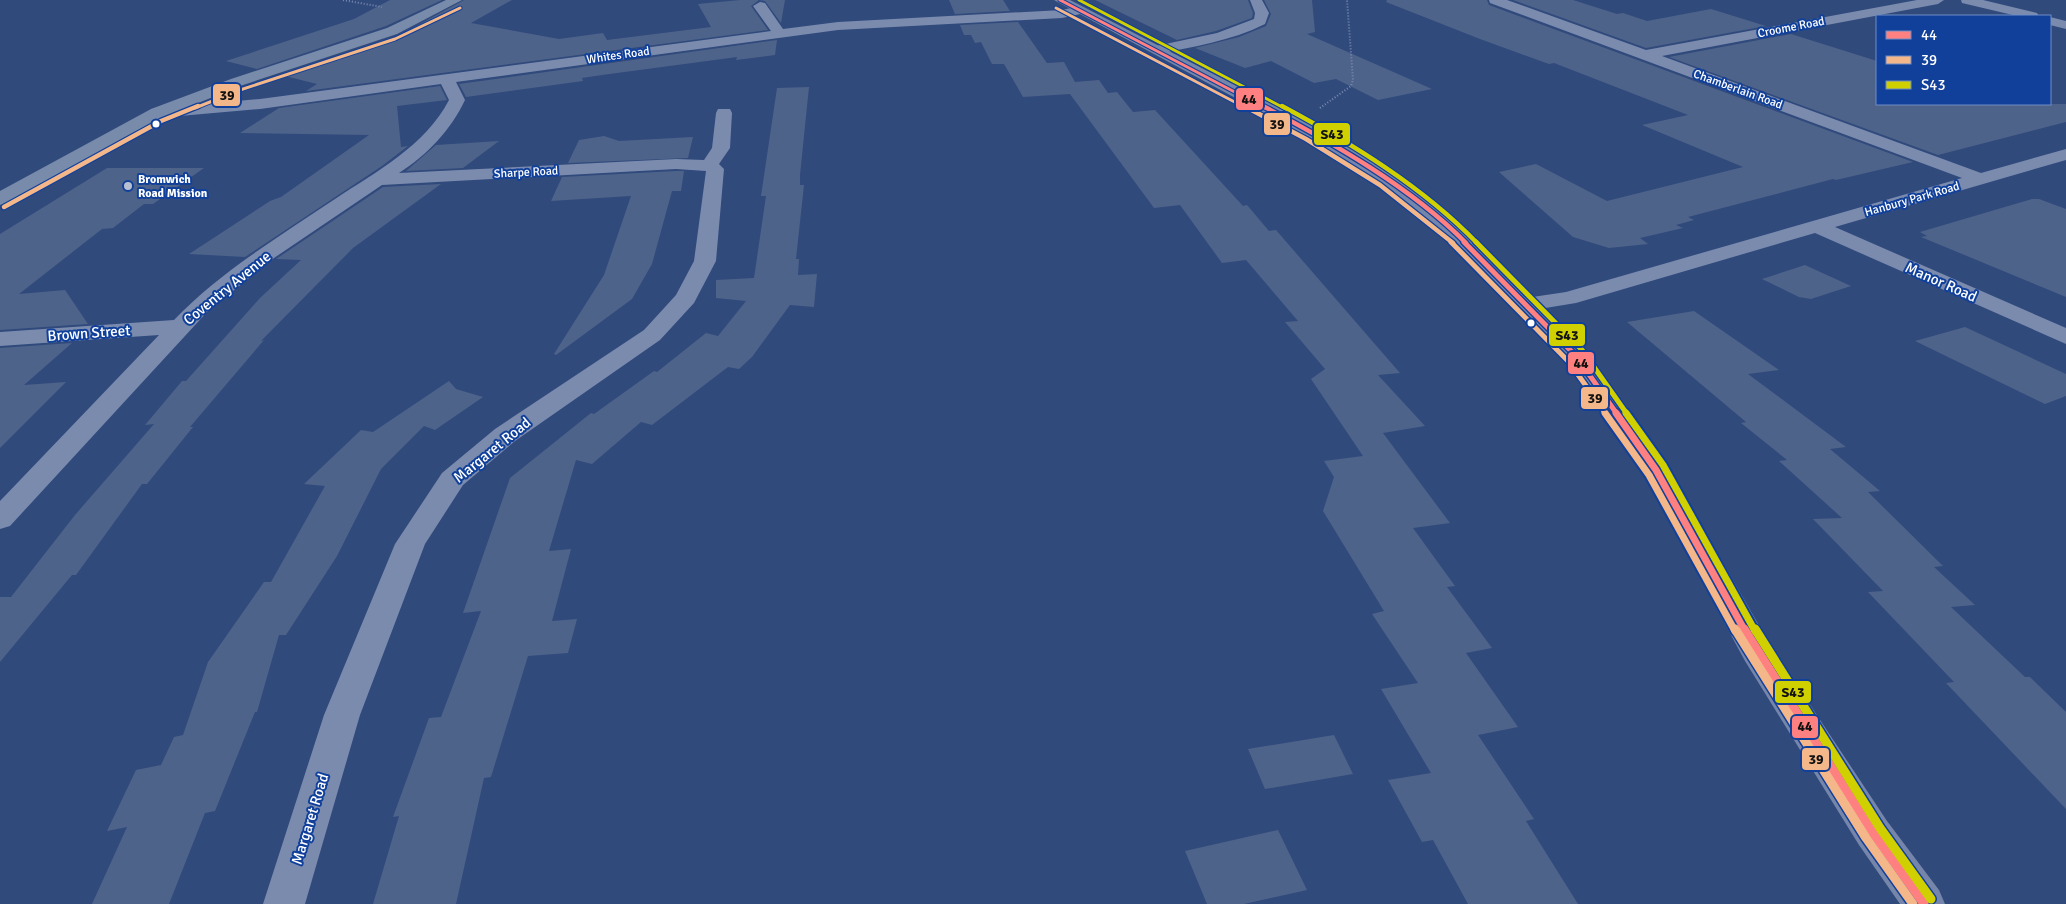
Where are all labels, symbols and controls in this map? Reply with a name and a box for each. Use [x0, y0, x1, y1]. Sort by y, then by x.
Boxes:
street label: Croome Road [1756, 14, 1826, 41]
legend [1876, 15, 2051, 105]
text: 44 [1921, 26, 1937, 44]
street label: Whites Road [586, 44, 651, 67]
text: 39 [1921, 51, 1937, 69]
street label: Chamberlain Road [1691, 66, 1785, 113]
text: S43 [1921, 76, 1946, 94]
line badge: 39 [212, 83, 241, 107]
text: 39 [219, 87, 235, 104]
line badge: 44 [1235, 87, 1264, 111]
text: 44 [1241, 91, 1257, 108]
line badge: 39 [1263, 112, 1291, 136]
text: 39 [1269, 116, 1285, 133]
unlabelled marker [151, 119, 161, 129]
line badge: S43 [1313, 122, 1351, 146]
text: S43 [1321, 126, 1343, 143]
street label: Sharpe Road [493, 163, 559, 182]
place label: Bromwich Road Mission [138, 172, 208, 201]
street label: Hanbury Park Road [1863, 179, 1961, 220]
marker: Bromwich Road Mission [122, 180, 134, 192]
street label: Coventry Avenue [180, 247, 274, 329]
street label: Manor Road [1902, 258, 1980, 306]
unlabelled marker [1526, 318, 1536, 328]
street label: Brown Street [47, 321, 131, 345]
line badge: S43 [1548, 323, 1586, 347]
text: S43 [1556, 327, 1578, 344]
line badge: 44 [1567, 351, 1595, 375]
text: 44 [1573, 355, 1589, 372]
line badge: 39 [1580, 386, 1609, 410]
text: 39 [1587, 390, 1603, 407]
street label: Margaret Road [450, 413, 534, 487]
line badge: S43 [1774, 680, 1812, 704]
text: S43 [1782, 684, 1804, 701]
line badge: 44 [1791, 715, 1819, 739]
text: 44 [1797, 718, 1813, 735]
line badge: 39 [1801, 747, 1830, 771]
text: 39 [1808, 751, 1824, 768]
street label: Margaret Road [288, 771, 332, 867]

